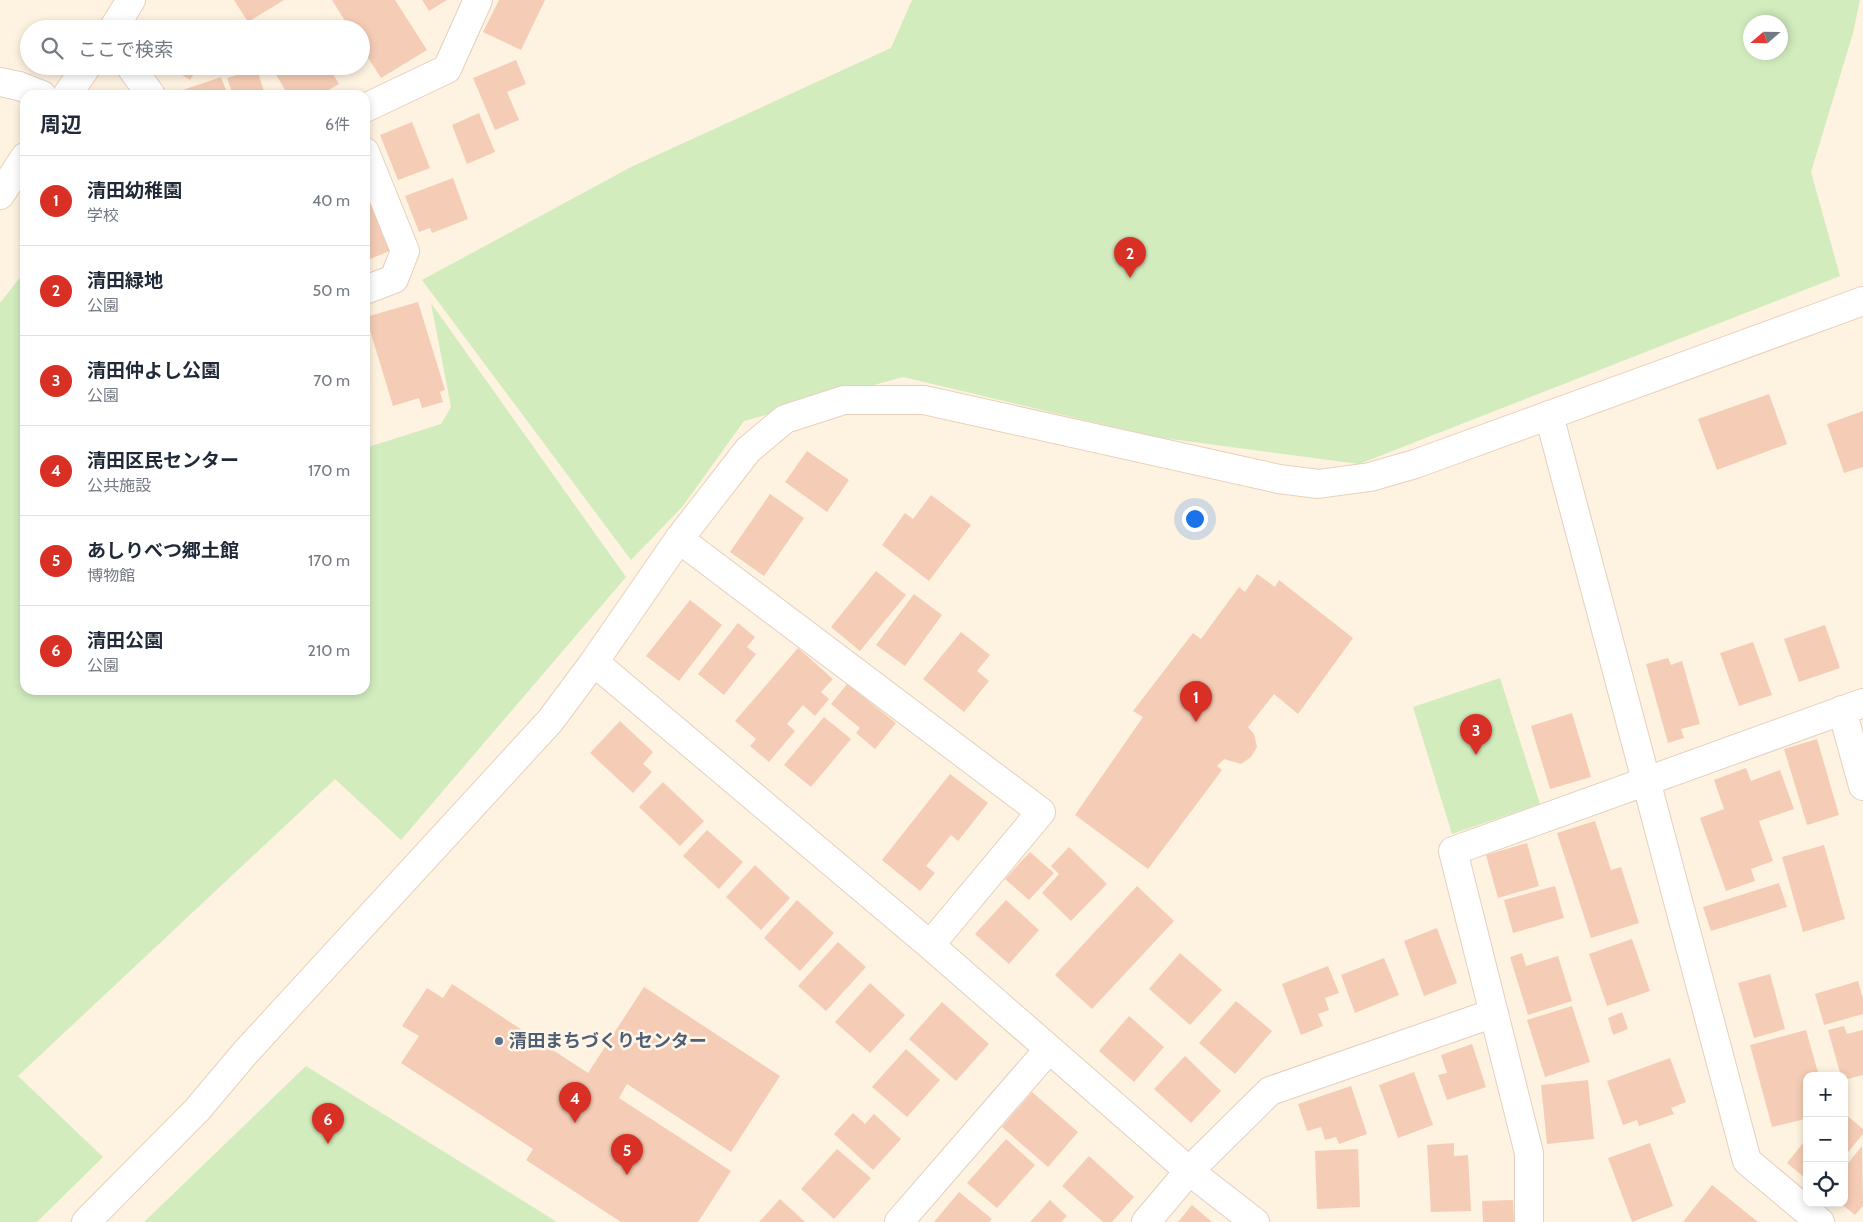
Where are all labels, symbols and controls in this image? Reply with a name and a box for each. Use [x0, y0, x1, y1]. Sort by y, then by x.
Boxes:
north arrow [1743, 15, 1788, 60]
search box [20, 20, 370, 75]
icon: search [38, 34, 66, 62]
text: ここで検索 [78, 38, 173, 61]
text: 周辺 [40, 112, 82, 137]
text: 6件 [325, 115, 350, 134]
text: 清田幼稚園 [87, 179, 182, 202]
text: 1 [53, 191, 59, 210]
text: 40 m [312, 191, 350, 210]
text: 学校 [87, 206, 119, 225]
pin: 2 [1114, 237, 1146, 278]
text: 清田緑地 [87, 269, 163, 292]
text: 2 [52, 281, 60, 300]
text: 50 m [313, 281, 350, 300]
text: 公園 [87, 296, 119, 315]
text: 清田仲よし公園 [87, 359, 220, 382]
text: 3 [52, 371, 60, 390]
text: 70 m [313, 371, 350, 390]
text: 公園 [87, 386, 119, 405]
text: 清田区民センター [87, 449, 239, 472]
text: 4 [51, 461, 61, 480]
text: 170 m [308, 461, 350, 480]
text: 公共施設 [87, 476, 151, 495]
your location [1182, 506, 1208, 532]
text: あしりべつ郷土館 [87, 539, 239, 562]
text: 5 [52, 551, 60, 570]
text: 170 m [308, 551, 350, 570]
text: 博物館 [87, 566, 135, 585]
text: 清田公園 [87, 629, 163, 652]
text: 6 [52, 641, 61, 660]
text: 210 m [308, 641, 350, 660]
text: 公園 [87, 656, 119, 675]
pin: 1 [1180, 681, 1212, 722]
pin: 3 [1460, 714, 1492, 755]
place label: 清田まちづくりセンター [509, 1030, 707, 1052]
marker: 清田まちづくりセンター [493, 1035, 505, 1047]
map controls [1803, 1072, 1848, 1207]
button: + [1803, 1072, 1848, 1117]
pin: 4 [559, 1082, 591, 1123]
pin: 6 [312, 1103, 344, 1144]
button: − [1803, 1117, 1848, 1162]
pin: 5 [611, 1134, 643, 1175]
button: locate [1803, 1162, 1848, 1207]

